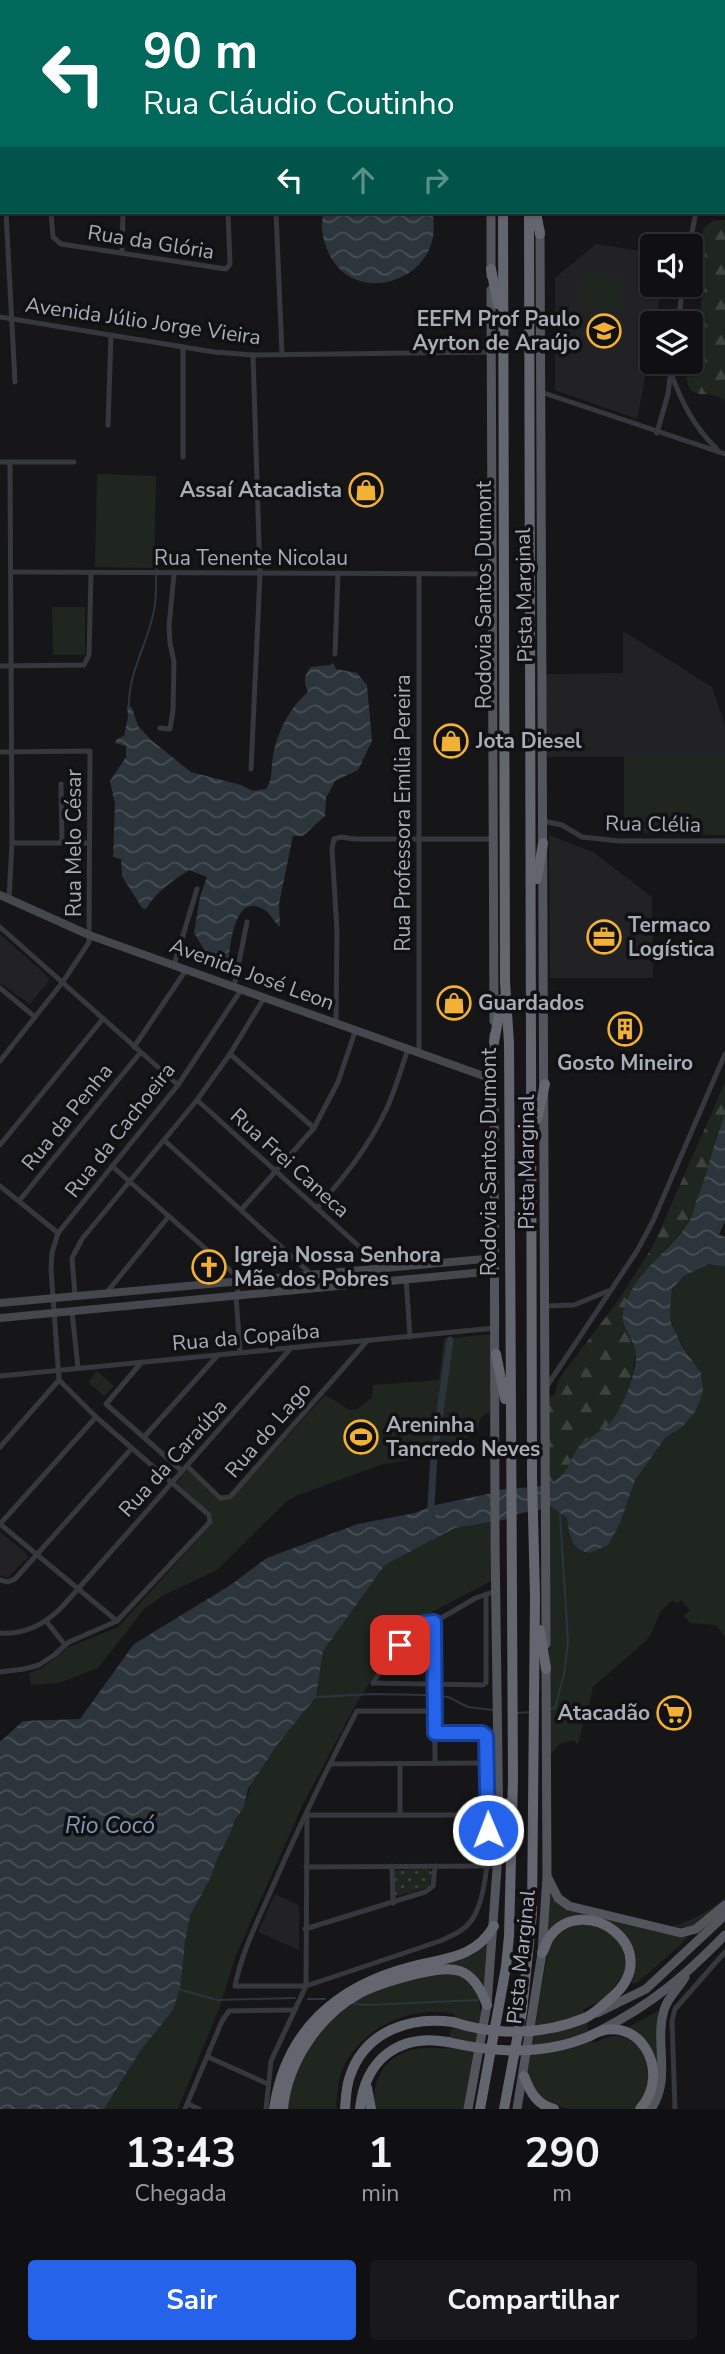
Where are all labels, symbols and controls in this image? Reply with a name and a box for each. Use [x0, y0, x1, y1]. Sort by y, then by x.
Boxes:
text: 90 m [143, 18, 258, 85]
icon: left [28, 28, 119, 119]
text: Rua Cláudio Coutinho [143, 82, 455, 125]
icon: left [271, 161, 309, 199]
icon: ahead [344, 161, 382, 199]
icon: right [417, 161, 455, 199]
street label: Rua da Glória [86, 218, 216, 266]
map controls [640, 234, 703, 374]
button: sound [640, 234, 703, 297]
street label: Avenida Júlio Jorge Vieira [23, 291, 263, 351]
place label: EEFM Prof Paulo Ayrton de Araújo [413, 305, 580, 357]
button: layers [640, 311, 703, 374]
school or university icon: EEFM Prof Paulo Ayrton de Araújo [585, 312, 623, 350]
shop icon: Assaí Atacadista [347, 471, 385, 509]
place label: Assaí Atacadista [180, 476, 342, 504]
street label: Rodovia Santos Dumont [470, 480, 498, 709]
street label: Pista Marginal [509, 527, 539, 663]
street label: Rua Tenente Nicolau [154, 544, 348, 572]
street label: Rua Professora Emília Pereira [389, 674, 417, 952]
shop icon: Jota Diesel [432, 722, 470, 760]
place label: Jota Diesel [475, 727, 582, 755]
street label: Rua Melo César [60, 769, 88, 917]
street label: Rua Clélia [605, 809, 701, 839]
place label: Termaco Logística [628, 911, 715, 963]
office icon: Termaco Logística [585, 918, 623, 956]
street label: Avenida José Leon [166, 931, 338, 1017]
shop icon: Guardados [435, 984, 473, 1022]
place label: Guardados [478, 989, 584, 1017]
building icon: Gosto Mineiro [606, 1010, 644, 1048]
street label: Rodovia Santos Dumont [475, 1047, 503, 1276]
place label: Gosto Mineiro [557, 1049, 693, 1077]
street label: Rua da Cachoeira [58, 1057, 182, 1203]
street label: Rua da Penha [15, 1058, 119, 1176]
street label: Pista Marginal [513, 1094, 541, 1229]
street label: Rua Frei Caneca [224, 1102, 356, 1224]
place label: Igreja Nossa Senhora Mãe dos Pobres [234, 1241, 441, 1293]
church icon: Igreja Nossa Senhora Mãe dos Pobres [190, 1248, 228, 1286]
street label: Rua da Copaíba [171, 1317, 321, 1357]
street label: Rua do Lago [219, 1376, 317, 1484]
street label: Rua da Caraúba [112, 1393, 234, 1523]
place label: Areninha Tancredo Neves [386, 1411, 540, 1463]
sports icon: Areninha Tancredo Neves [342, 1418, 380, 1456]
pin [370, 1615, 430, 1675]
icon: arrive [381, 1626, 419, 1664]
supermarket icon: Atacadão [655, 1694, 693, 1732]
place label: Atacadão [558, 1699, 650, 1727]
position arrow [451, 1793, 525, 1867]
water label: Rio Cocó [65, 1810, 155, 1841]
street label: Pista Marginal [500, 1888, 542, 2026]
text: 13:43 [125, 2125, 236, 2182]
text: 1 [368, 2125, 393, 2182]
text: 290 [524, 2125, 600, 2182]
text: Chegada [135, 2178, 227, 2209]
text: min [361, 2178, 399, 2209]
text: m [552, 2178, 572, 2209]
button: Sair [28, 2260, 356, 2340]
button: Compartilhar [370, 2260, 697, 2340]

